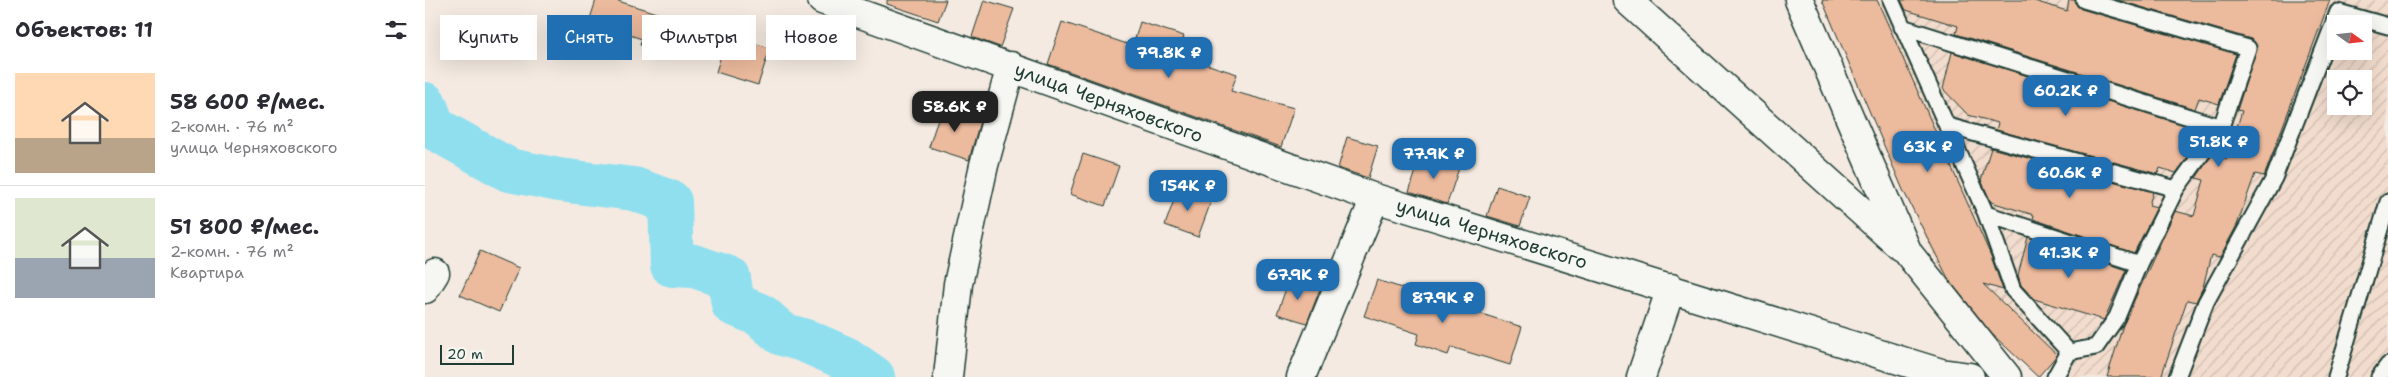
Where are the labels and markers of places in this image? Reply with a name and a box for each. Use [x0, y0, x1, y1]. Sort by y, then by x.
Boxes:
pin: 79.8K ₽ [1123, 36, 1215, 79]
pin: 60.2K ₽ [2020, 74, 2112, 117]
pin: 58.6K ₽ [909, 90, 1001, 133]
pin: 51.8K ₽ [2173, 126, 2265, 168]
pin: 63K ₽ [1893, 130, 1963, 173]
pin: 77.9K ₽ [1388, 138, 1480, 180]
pin: 60.6K ₽ [2024, 156, 2116, 199]
pin: 154K ₽ [1147, 170, 1229, 212]
pin: 41.3K ₽ [2023, 236, 2115, 279]
pin: 67.9K ₽ [1252, 258, 1344, 301]
pin: 87.9K ₽ [1397, 282, 1489, 324]

